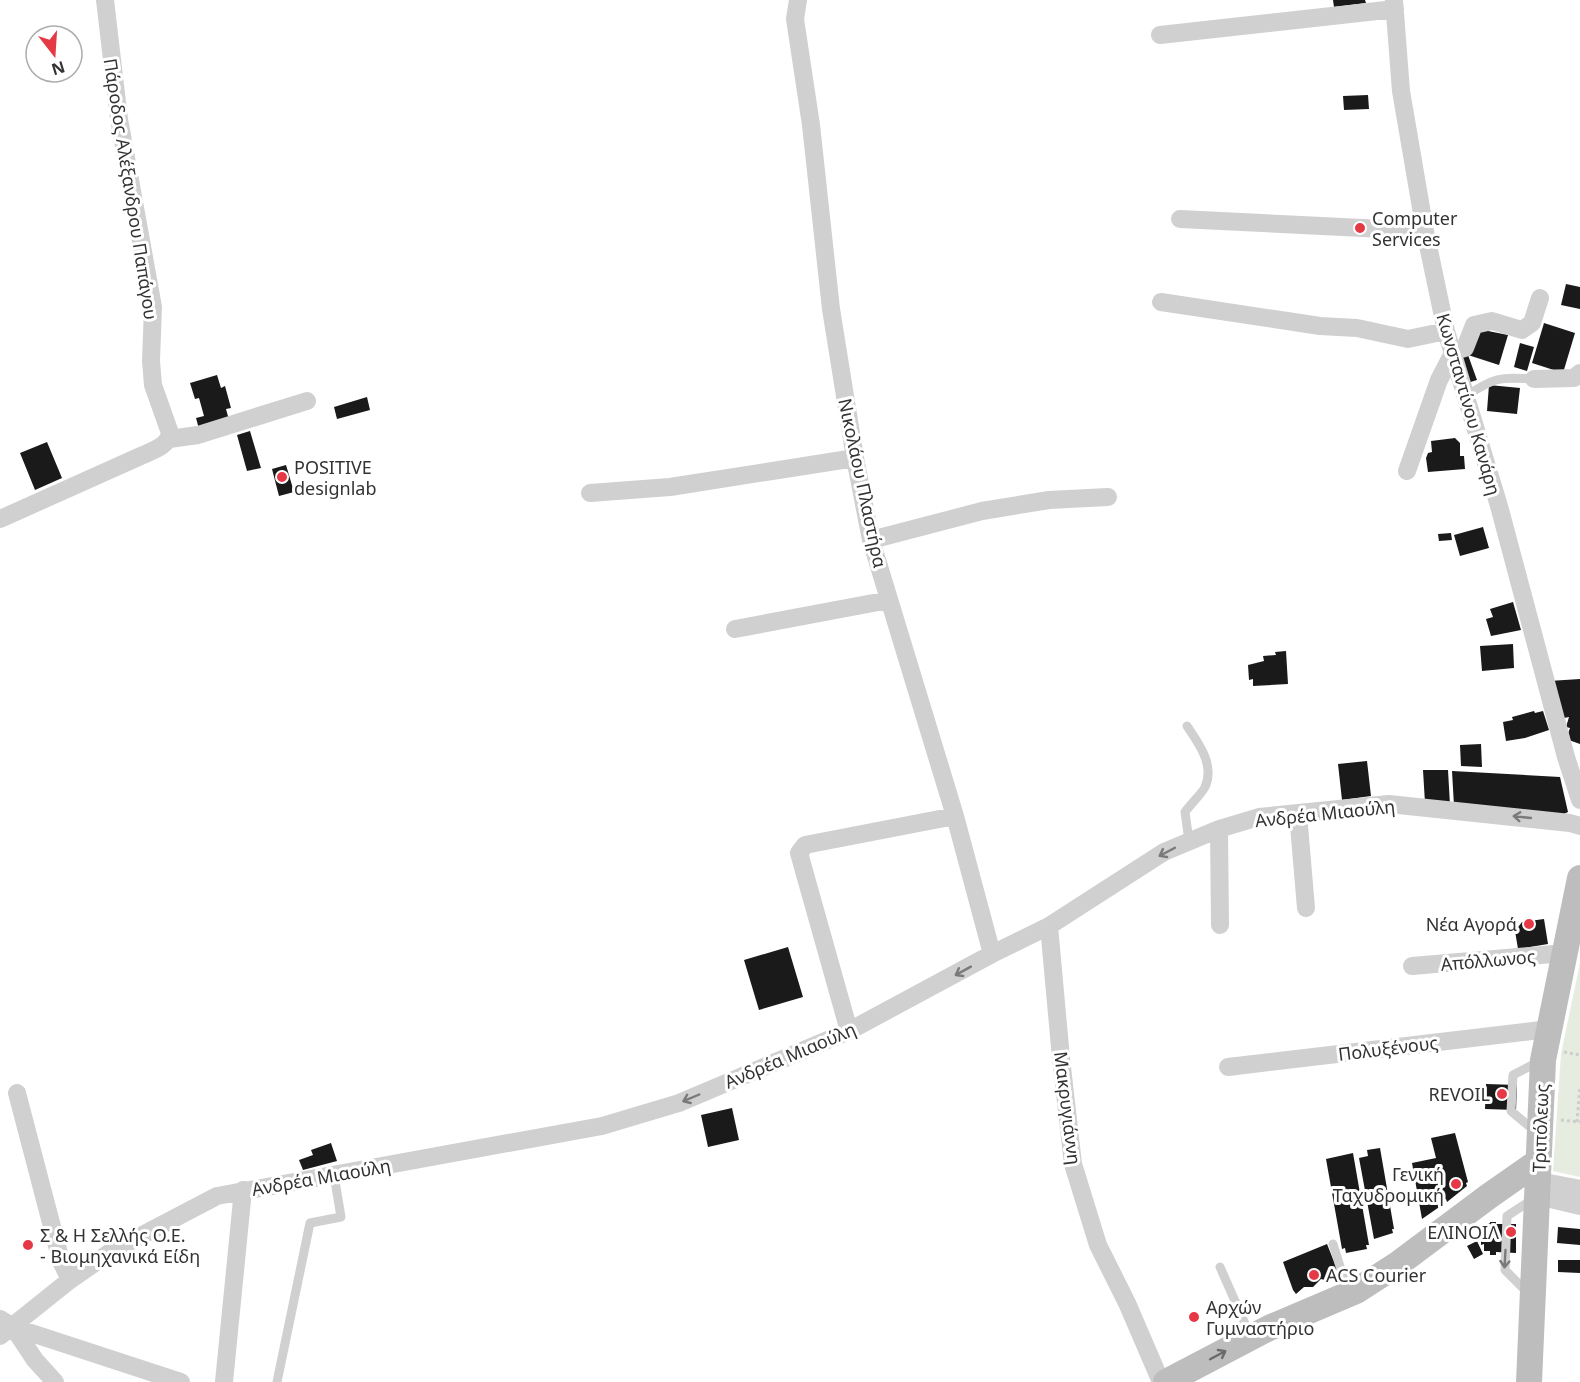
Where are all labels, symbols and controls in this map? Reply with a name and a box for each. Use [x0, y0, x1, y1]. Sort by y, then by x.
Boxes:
north arrow [24, 24, 84, 84]
text: N [49, 56, 68, 81]
street label: Πάροδος Αλέξανδρου Παπάγου [98, 56, 164, 322]
place label: Computer Services [1372, 206, 1458, 251]
marker: Computer Services [1353, 221, 1367, 235]
street label: Κωνσταντίνου Κανάρη [1431, 310, 1507, 498]
street label: Νικολάου Πλαστήρα [833, 396, 893, 570]
place label: POSITIVE designlab [294, 455, 377, 500]
marker: POSITIVE designlab [275, 470, 289, 484]
street label: Ανδρέα Μιαούλη [1254, 794, 1396, 832]
one-way arrow [1513, 811, 1533, 822]
one-way arrow [1158, 846, 1176, 858]
place label: Νέα Αγορά [1426, 912, 1517, 936]
marker: Νέα Αγορά [1522, 917, 1536, 931]
street label: Απόλλωνος [1440, 944, 1537, 976]
one-way arrow [954, 966, 972, 977]
street label: Ανδρέα Μιαούλη [721, 1016, 859, 1094]
street label: Πολυξένους [1337, 1030, 1440, 1066]
street label: Μακρυγιάννη [1049, 1050, 1087, 1166]
place label: REVOIL [1429, 1082, 1490, 1106]
street label: Τριπόλεως [1526, 1083, 1554, 1173]
marker: REVOIL [1495, 1087, 1509, 1101]
one-way arrow [682, 1093, 701, 1104]
street label: Ανδρέα Μιαούλη [250, 1153, 392, 1201]
place label: Γενική Ταχυδρομική [1333, 1162, 1444, 1207]
marker: Γενική Ταχυδρομική [1449, 1177, 1463, 1191]
place label: ΕΛΙΝΟΙΛ [1427, 1220, 1499, 1244]
place label: Σ & Η Σελλής Ο.Ε. - Βιομηχανικά Είδη [40, 1223, 200, 1268]
marker: ΕΛΙΝΟΙΛ [1504, 1225, 1518, 1239]
marker: Σ & Η Σελλής Ο.Ε. - Βιομηχανικά Είδη [21, 1238, 35, 1252]
one-way arrow [1500, 1248, 1511, 1268]
place label: ACS Courier [1326, 1263, 1427, 1287]
marker: ACS Courier [1307, 1268, 1321, 1282]
place label: Αρχών Γυμναστήριο [1206, 1295, 1314, 1340]
marker: Αρχών Γυμναστήριο [1187, 1310, 1201, 1324]
one-way arrow [1209, 1349, 1226, 1361]

